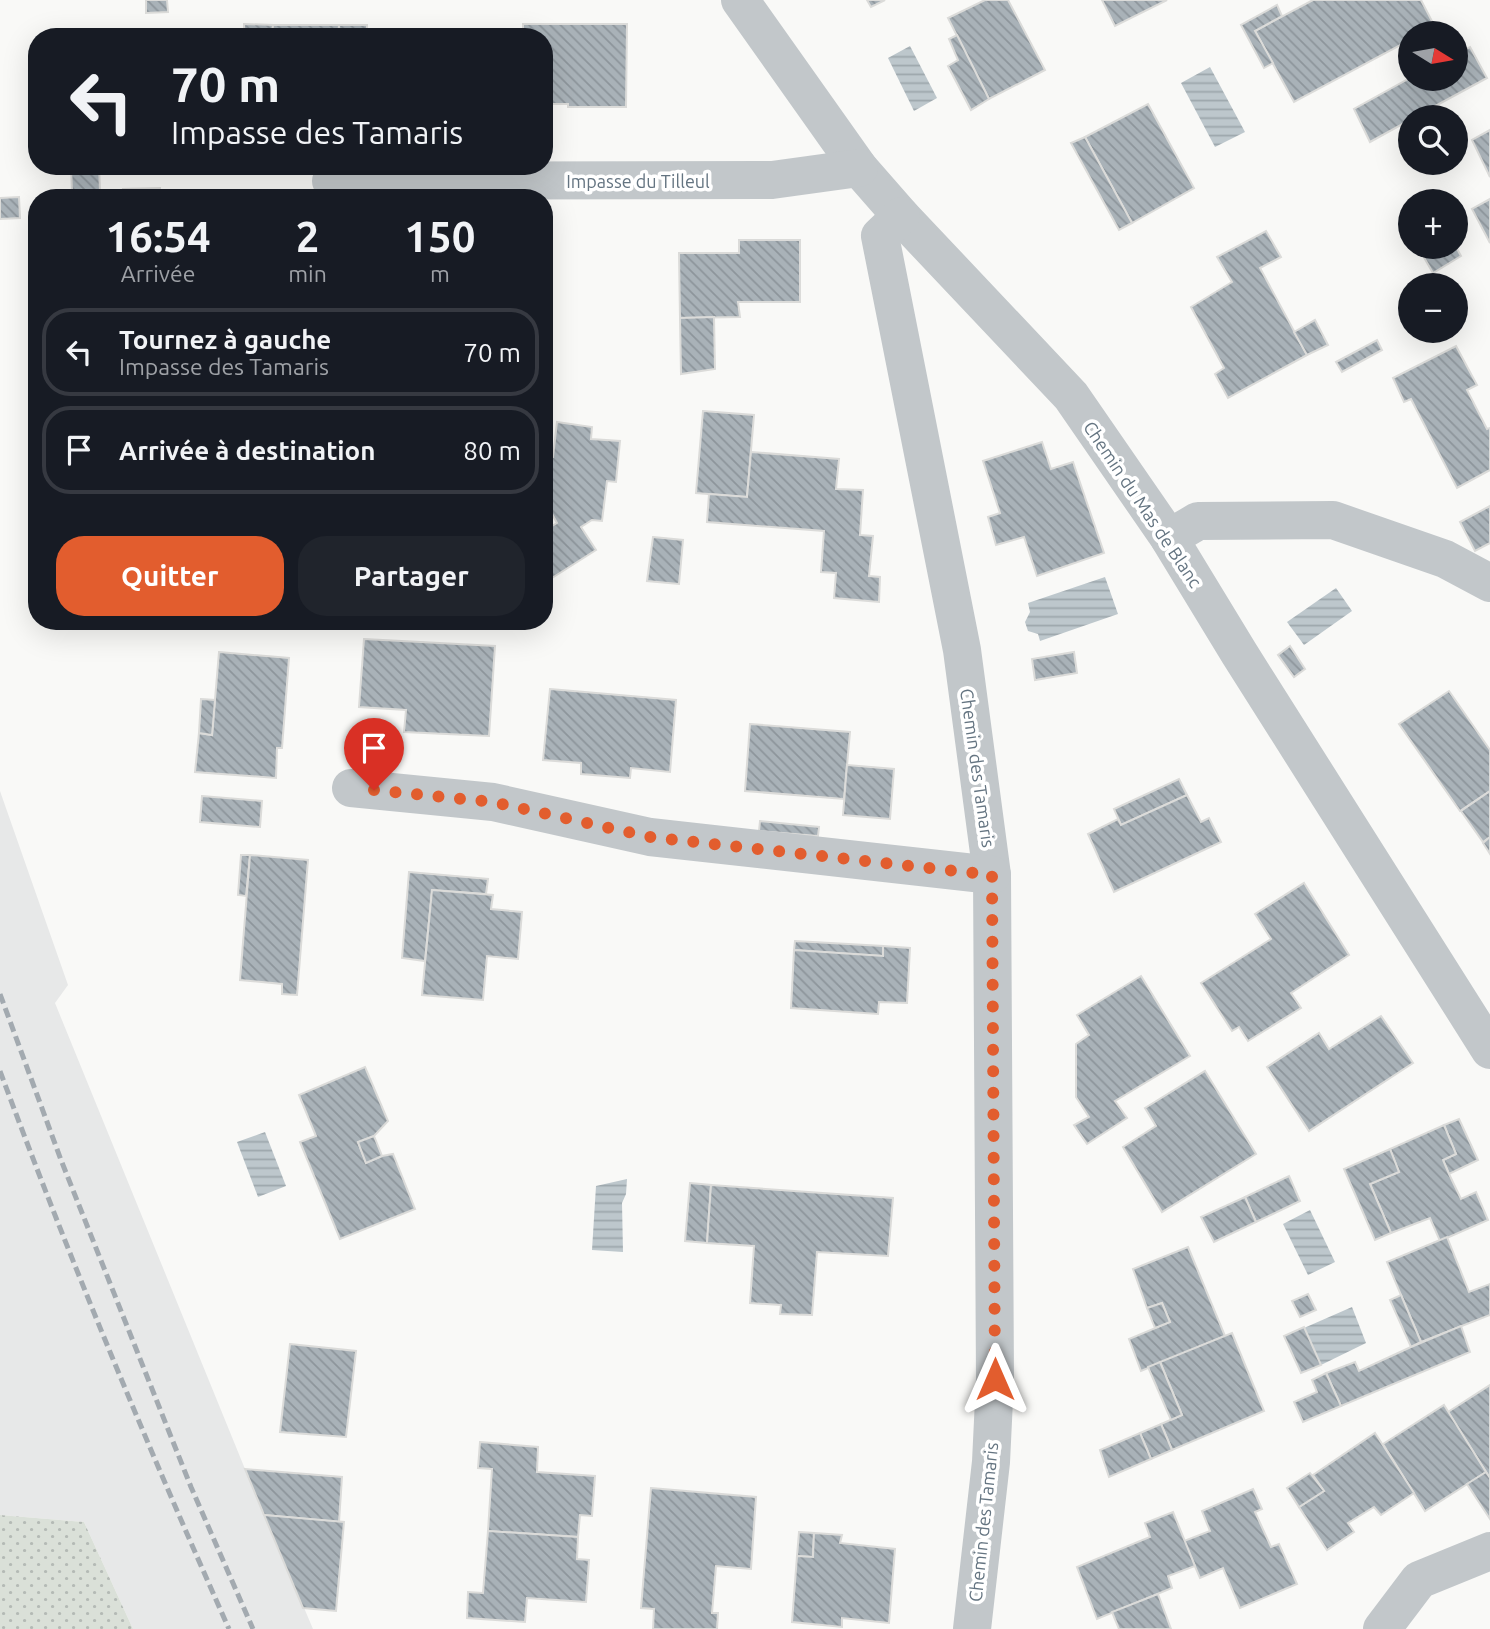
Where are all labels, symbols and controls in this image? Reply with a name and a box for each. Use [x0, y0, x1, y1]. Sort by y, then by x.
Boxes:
north arrow [1398, 21, 1468, 91]
map controls [1398, 21, 1468, 343]
icon: left [56, 56, 147, 147]
text: 70 m [171, 56, 280, 111]
button: search [1398, 105, 1468, 175]
text: Impasse des Tamaris [171, 114, 463, 150]
street label: Impasse du Tilleul [566, 171, 710, 191]
button: + [1398, 189, 1468, 259]
text: 16:54 [106, 213, 211, 260]
text: 2 [296, 213, 319, 260]
text: 150 [404, 213, 475, 260]
text: Arrivée [121, 261, 195, 286]
text: min [288, 261, 327, 286]
text: m [430, 261, 450, 286]
button: − [1398, 273, 1468, 343]
text: Tournez à gauche [119, 325, 331, 354]
icon: left [60, 333, 98, 371]
text: 70 m [463, 338, 521, 367]
text: Impasse des Tamaris [119, 354, 329, 379]
street label: Chemin du Mas de Blanc [1080, 417, 1206, 591]
icon: arrive [60, 431, 98, 469]
text: Arrivée à destination [119, 436, 375, 465]
text: 80 m [463, 436, 521, 465]
button: Quitter [56, 536, 284, 616]
button: Partager [298, 536, 525, 616]
street label: Chemin des Tamaris [957, 687, 999, 849]
pin [344, 718, 404, 790]
icon: arrive [355, 729, 393, 767]
position arrow [958, 1342, 1032, 1416]
street label: Chemin des Tamaris [965, 1441, 1001, 1603]

